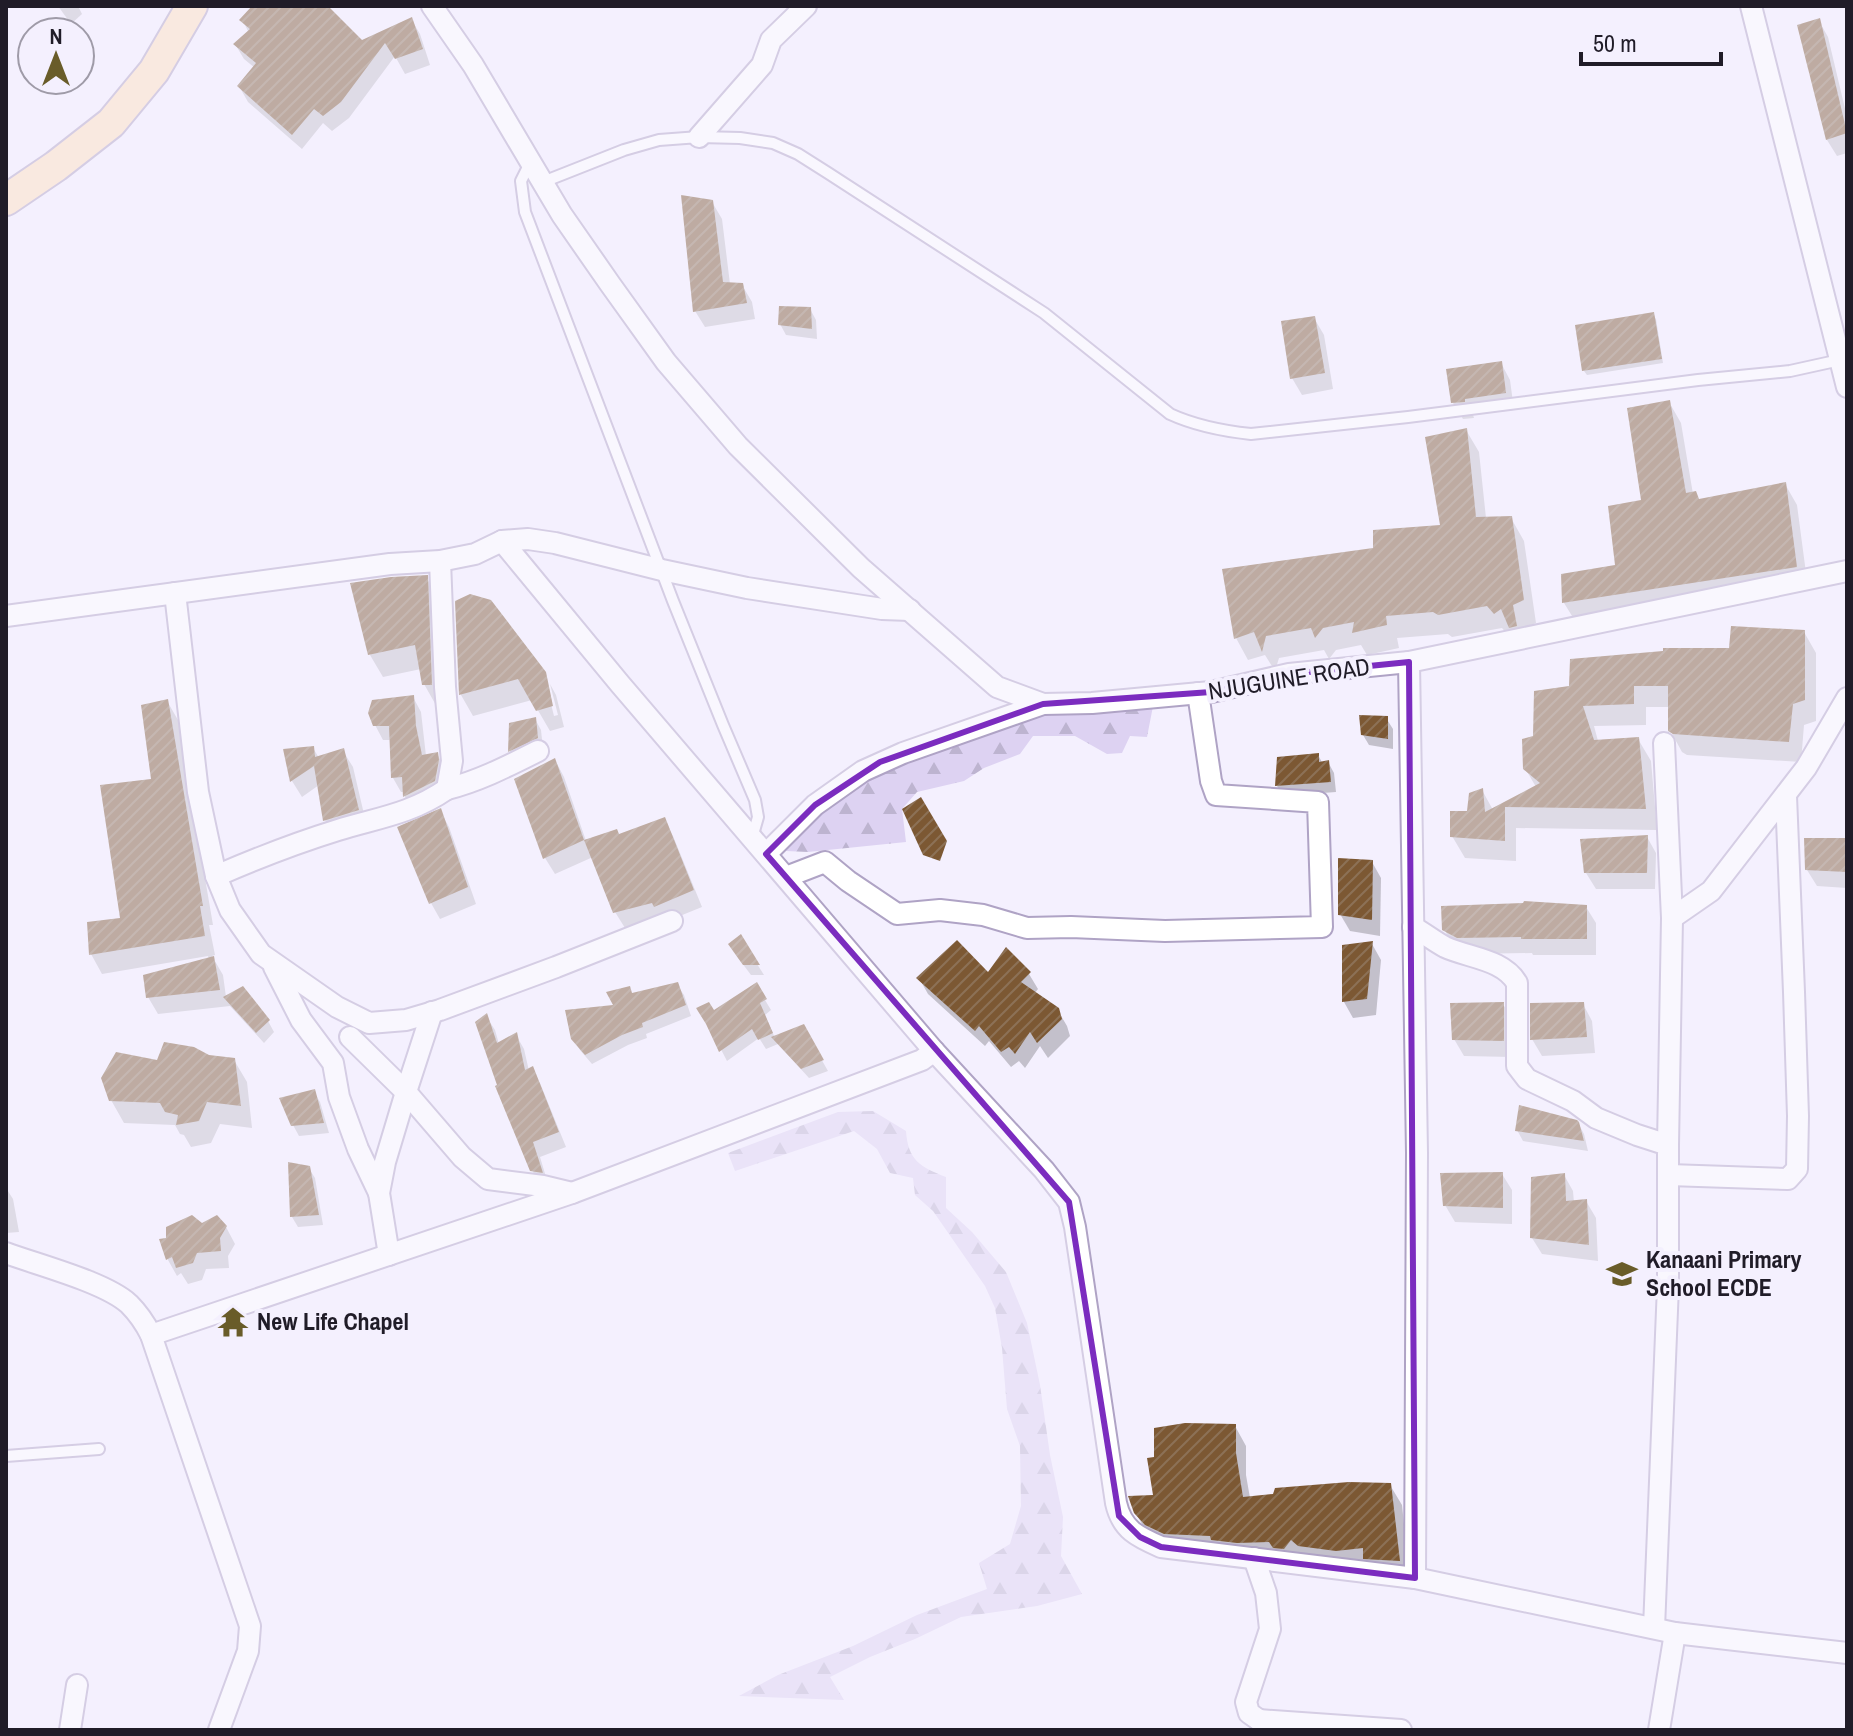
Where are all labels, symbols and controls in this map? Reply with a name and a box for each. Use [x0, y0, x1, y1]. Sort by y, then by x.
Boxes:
north arrow [16, 16, 96, 96]
scale bar [1581, 16, 1721, 66]
text: N [49, 21, 63, 51]
text: 50 m [1593, 27, 1637, 59]
street label: NJUGUINE ROAD [1206, 649, 1372, 707]
place label: Kanaani Primary School ECDE [1646, 1243, 1801, 1303]
school or university icon: Kanaani Primary School ECDE [1605, 1257, 1639, 1291]
temple icon: New Life Chapel [216, 1305, 250, 1339]
place label: New Life Chapel [257, 1305, 409, 1337]

